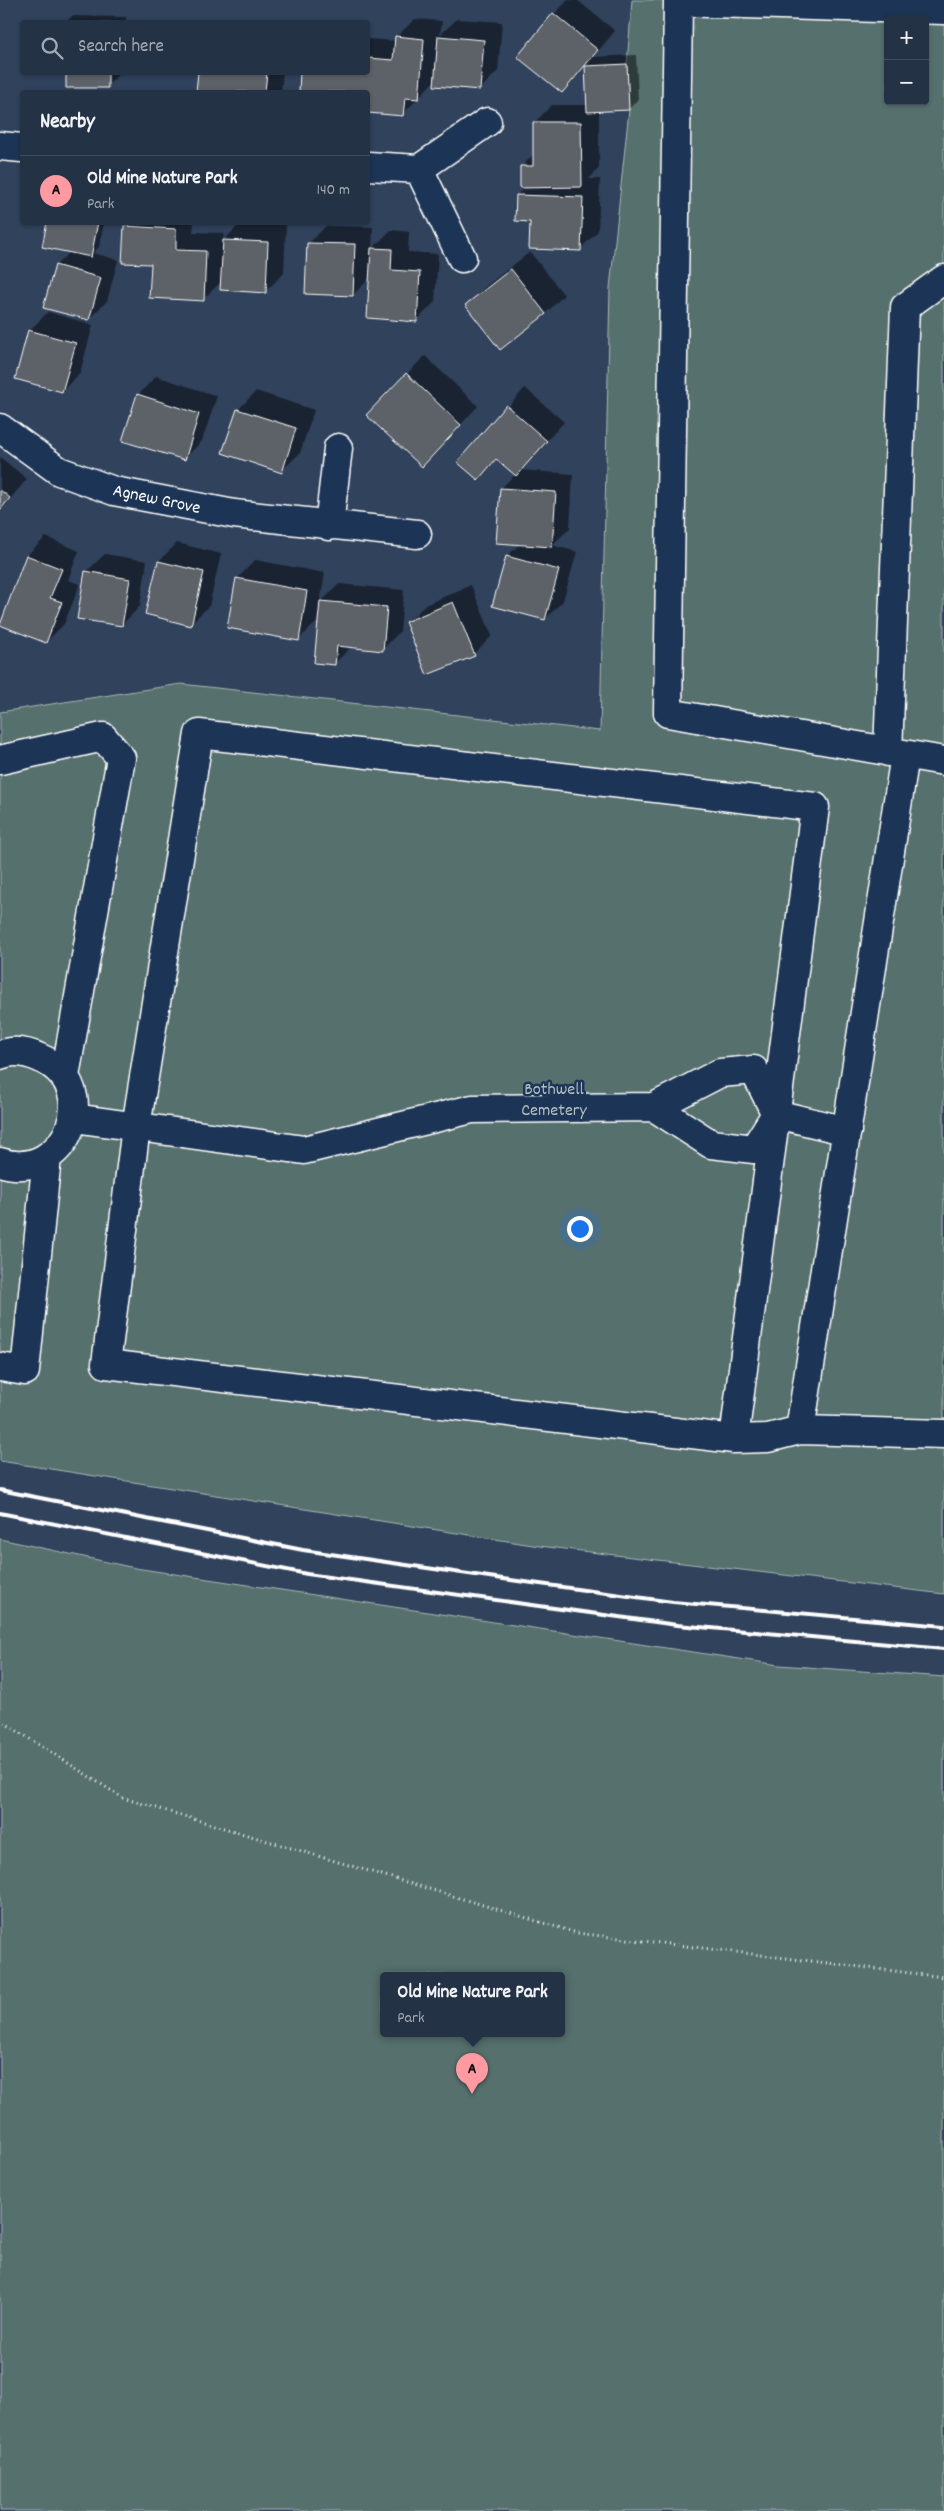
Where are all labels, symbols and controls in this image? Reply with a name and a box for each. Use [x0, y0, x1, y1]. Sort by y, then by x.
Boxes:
map controls [884, 15, 929, 105]
button: + [884, 15, 929, 60]
search box [20, 20, 370, 75]
icon: search [38, 34, 66, 62]
text: Search here [78, 34, 164, 61]
button: − [884, 60, 929, 105]
text: Nearby [40, 108, 95, 138]
text: Old Mine Nature Park [87, 166, 237, 193]
text: A [52, 179, 60, 202]
text: 140 m [316, 179, 350, 202]
text: Park [87, 193, 114, 216]
street label: Agnew Grove [110, 479, 203, 522]
park label: Bothwell Cemetery [521, 1078, 588, 1124]
your location [567, 1216, 593, 1242]
popup [380, 1972, 565, 2037]
text: Old Mine Nature Park [397, 1980, 548, 2007]
text: Park [397, 2007, 425, 2030]
pin: A [456, 2053, 488, 2094]

